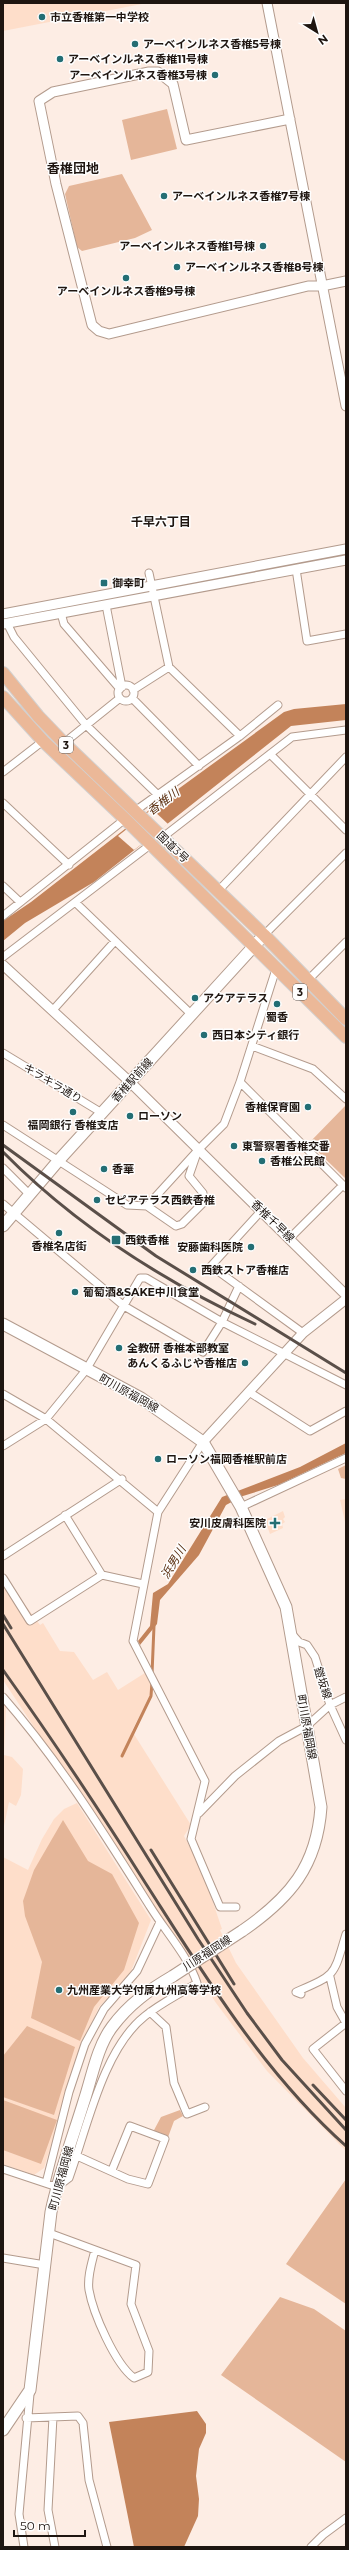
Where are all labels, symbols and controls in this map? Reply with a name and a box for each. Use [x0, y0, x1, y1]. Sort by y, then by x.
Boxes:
place label: 市立香椎第一中学校 [50, 10, 149, 24]
marker: 市立香椎第一中学校 [37, 12, 47, 22]
north arrow [297, 12, 337, 52]
text: N [315, 32, 331, 48]
place label: アーベインルネス香椎5号棟 [143, 37, 281, 51]
marker: アーベインルネス香椎5号棟 [130, 39, 140, 49]
place label: アーベインルネス香椎11号棟 [68, 52, 208, 66]
marker: アーベインルネス香椎11号棟 [55, 54, 65, 64]
place label: アーベインルネス香椎3号棟 [69, 68, 207, 82]
marker: アーベインルネス香椎3号棟 [210, 70, 220, 80]
district label: 香椎団地 [47, 160, 99, 176]
place label: アーベインルネス香椎7号棟 [172, 189, 310, 203]
marker: アーベインルネス香椎7号棟 [159, 191, 169, 201]
place label: アーベインルネス香椎1号棟 [119, 239, 255, 253]
marker: アーベインルネス香椎1号棟 [258, 241, 268, 251]
place label: アーベインルネス香椎8号棟 [185, 260, 324, 274]
marker: アーベインルネス香椎8号棟 [172, 262, 182, 272]
marker: アーベインルネス香椎9号棟 [121, 273, 131, 283]
place label: アーベインルネス香椎9号棟 [57, 284, 195, 298]
district label: 千早六丁目 [131, 514, 191, 529]
place label: 御幸町 [112, 576, 145, 590]
marker: 御幸町 [99, 578, 109, 588]
road number: 3 [59, 737, 73, 753]
water label: 香椎川 [144, 783, 183, 818]
street label: 国道3号 [154, 828, 192, 866]
road number: 3 [293, 984, 307, 1000]
place label: アクアテラス [203, 991, 268, 1005]
marker: アクアテラス [190, 993, 200, 1003]
marker: 蜀香 [272, 999, 282, 1009]
place label: 蜀香 [266, 1010, 288, 1024]
place label: 西日本シティ銀行 [212, 1028, 299, 1042]
marker: 西日本シティ銀行 [199, 1030, 209, 1040]
street label: 香椎駅前線 [108, 1055, 156, 1105]
street label: キラキラ通り [21, 1060, 85, 1106]
place label: 香椎保育園 [245, 1100, 300, 1114]
marker: 香椎保育園 [303, 1102, 313, 1112]
marker: 福岡銀行 香椎支店 [68, 1107, 78, 1117]
place label: ローソン [138, 1109, 182, 1123]
marker: ローソン [125, 1111, 135, 1121]
place label: 福岡銀行 香椎支店 [27, 1118, 119, 1132]
place label: 東警察署香椎交番 [242, 1139, 330, 1153]
marker: 東警察署香椎交番 [229, 1141, 239, 1151]
place label: 香椎公民館 [270, 1154, 325, 1168]
marker: 香椎公民館 [257, 1156, 267, 1166]
place label: 香華 [112, 1162, 134, 1176]
marker: 香華 [99, 1164, 109, 1174]
place label: セピアテラス西鉄香椎 [105, 1193, 215, 1207]
marker: セピアテラス西鉄香椎 [92, 1195, 102, 1205]
street label: 香椎千早線 [248, 1197, 298, 1245]
marker: 香椎名店街 [54, 1228, 64, 1238]
place label: 西鉄香椎 [125, 1233, 169, 1247]
marker: 西鉄香椎 [110, 1234, 122, 1246]
place label: 香椎名店街 [32, 1239, 87, 1253]
place label: 安藤歯科医院 [177, 1240, 243, 1254]
marker: 安藤歯科医院 [246, 1242, 256, 1252]
place label: 西鉄ストア香椎店 [201, 1263, 289, 1277]
marker: 西鉄ストア香椎店 [188, 1265, 198, 1275]
place label: 葡萄酒&SAKE中川食堂 [83, 1285, 199, 1299]
marker: 葡萄酒&SAKE中川食堂 [70, 1287, 80, 1297]
place label: 全教研 香椎本部教室 [127, 1341, 229, 1355]
marker: 全教研 香椎本部教室 [114, 1343, 124, 1353]
place label: あんくるふじや香椎店 [127, 1356, 237, 1370]
marker: あんくるふじや香椎店 [240, 1358, 250, 1368]
street label: 町川原福岡線 [97, 1371, 161, 1415]
place label: ローソン福岡香椎駅前店 [166, 1452, 287, 1466]
marker: ローソン福岡香椎駅前店 [153, 1454, 163, 1464]
place label: 安川皮膚科医院 [189, 1516, 266, 1530]
marker: 安川皮膚科医院 [269, 1517, 281, 1529]
water label: 浜男川 [157, 1541, 190, 1581]
street label: 鎧坂線 [311, 1665, 335, 1701]
street label: 町川原福岡線 [294, 1693, 320, 1761]
street label: 川原福岡線 [180, 1932, 234, 1974]
place label: 九州産業大学付属九州高等学校 [67, 1983, 221, 1997]
marker: 九州産業大学付属九州高等学校 [54, 1985, 64, 1995]
street label: 町川原福岡線 [46, 2144, 76, 2212]
scale bar [14, 2512, 85, 2538]
text: 50 m [20, 2518, 51, 2533]

